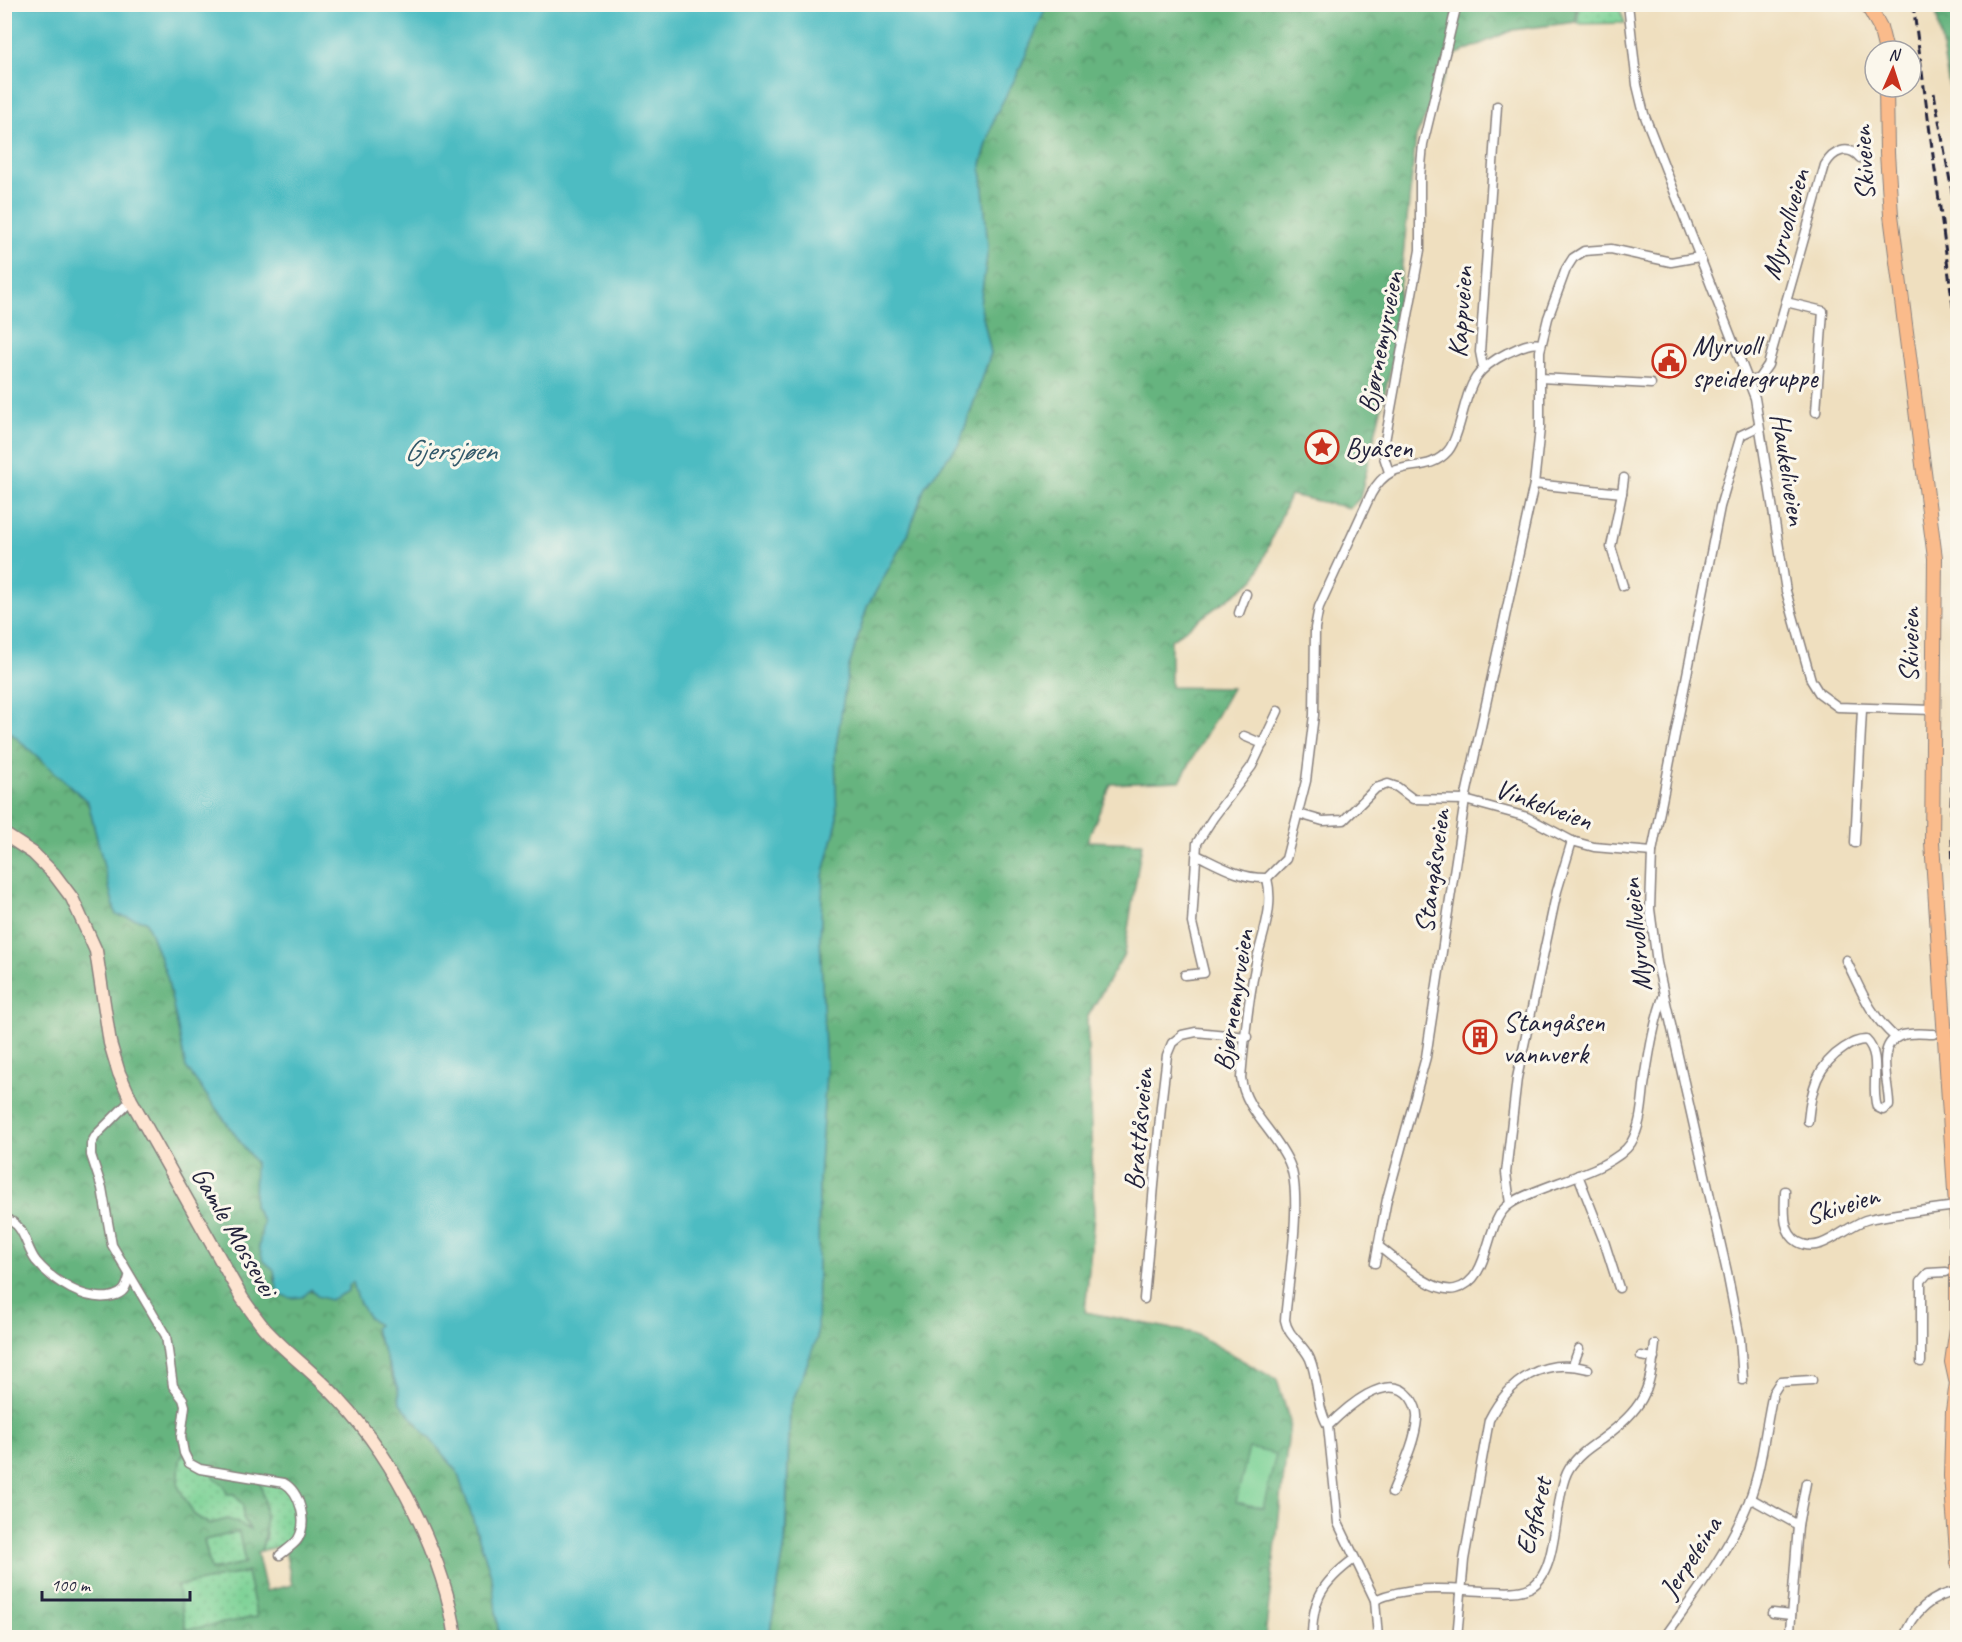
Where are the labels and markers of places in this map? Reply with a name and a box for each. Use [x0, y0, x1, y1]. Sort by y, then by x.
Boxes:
place label: Myrvoll speidergruppe [1692, 328, 1819, 395]
public building icon: Myrvoll speidergruppe [1651, 343, 1687, 379]
place icon: Byåsen [1304, 429, 1340, 465]
place label: Byåsen [1345, 430, 1413, 465]
place label: Stangåsen vannverk [1503, 1004, 1605, 1071]
building icon: Stangåsen vannverk [1462, 1019, 1498, 1055]

